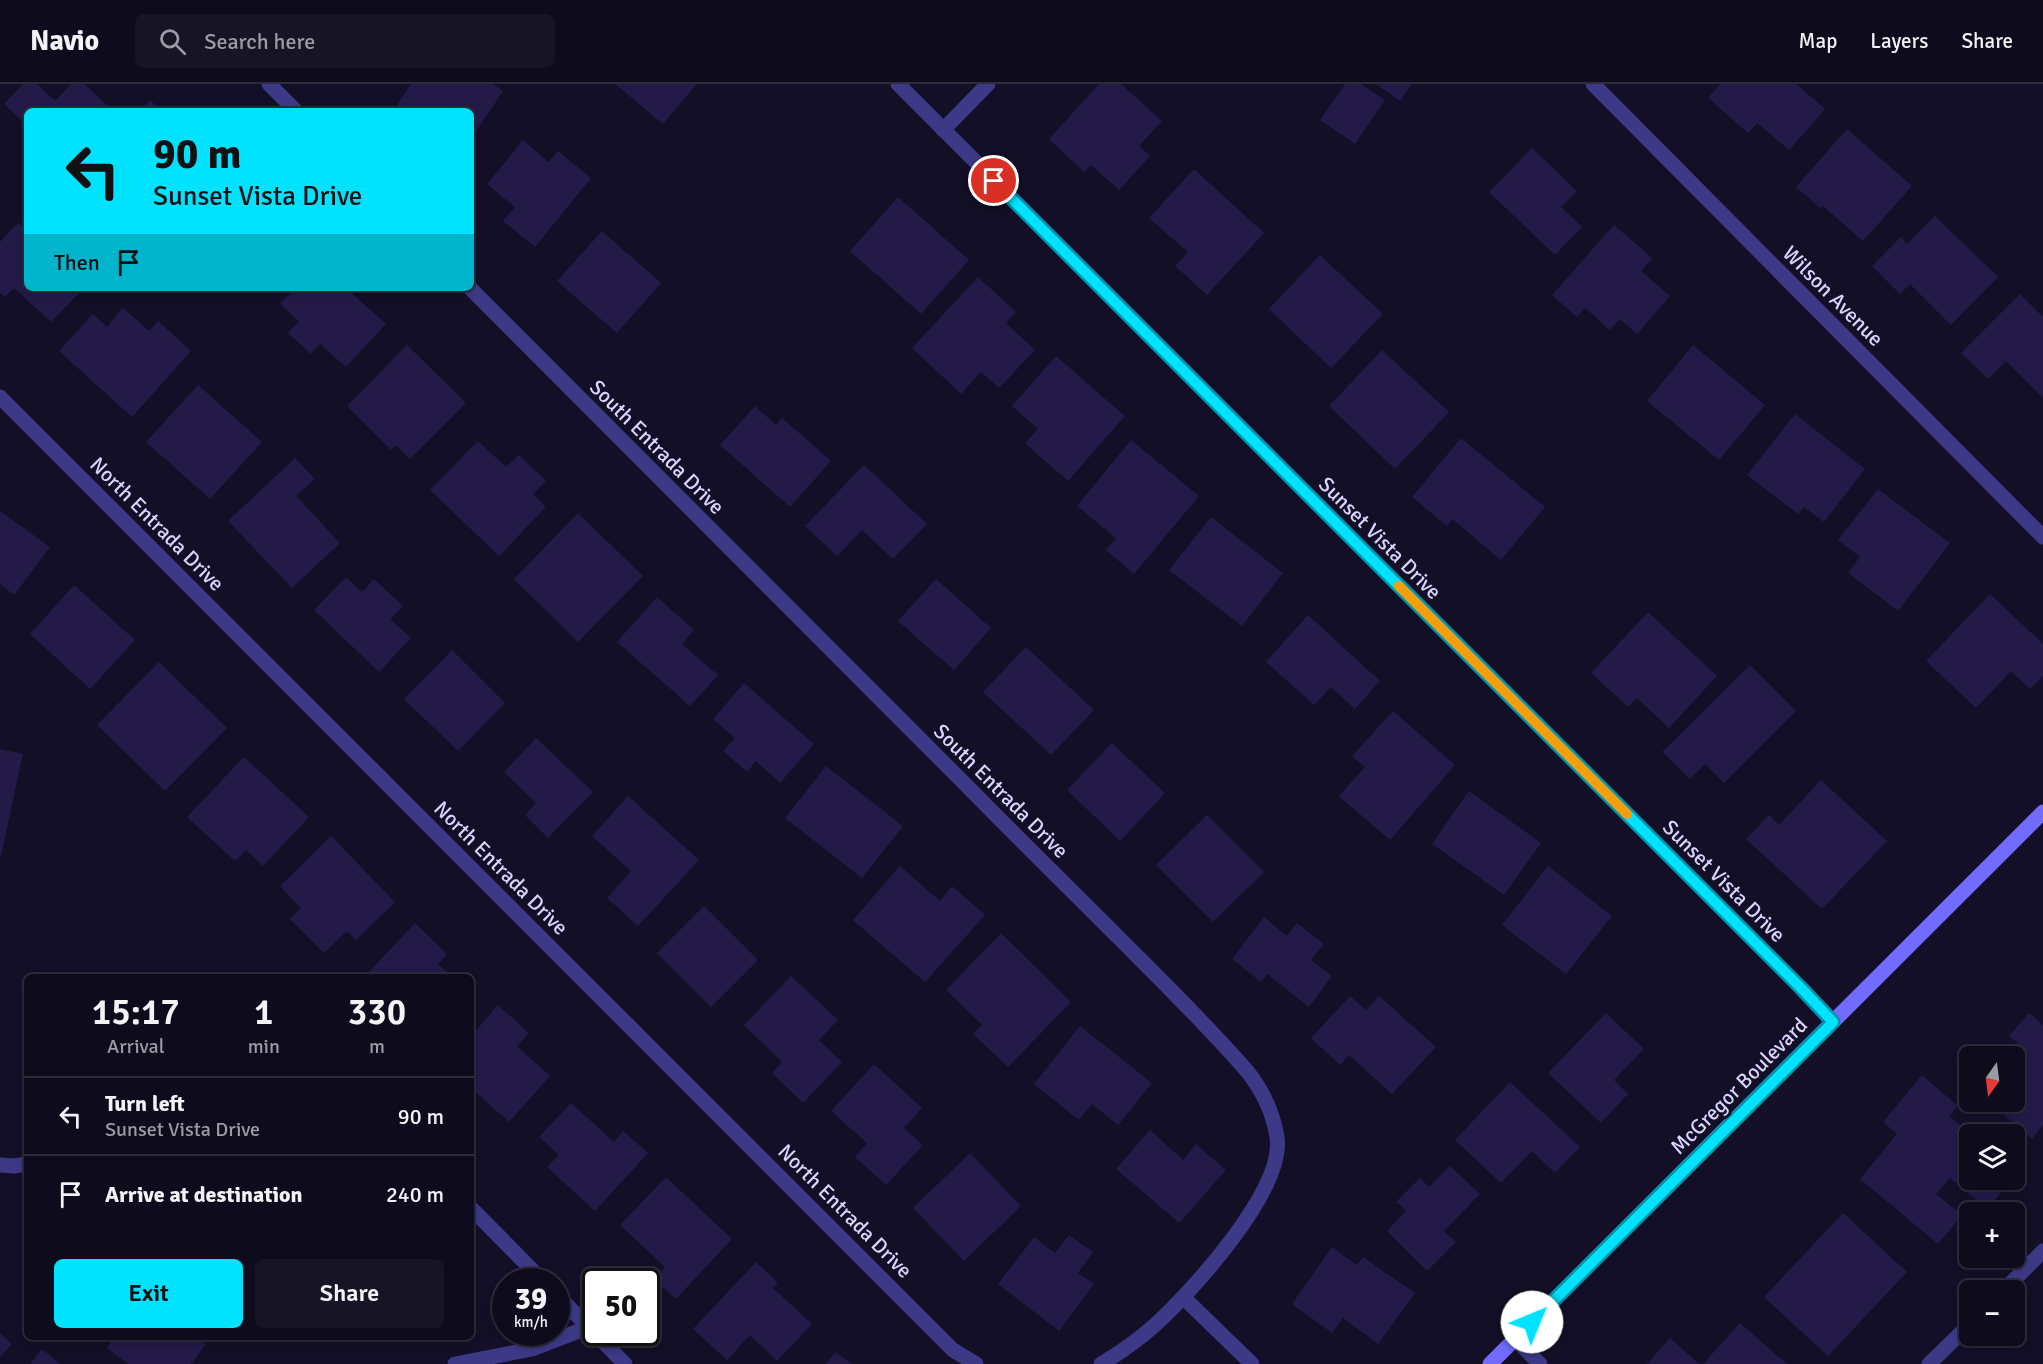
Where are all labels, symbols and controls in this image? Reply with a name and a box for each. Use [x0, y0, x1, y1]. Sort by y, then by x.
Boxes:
search box [135, 14, 555, 68]
text: Navio [30, 24, 99, 58]
icon: search [156, 25, 189, 58]
text: Search here [204, 28, 315, 55]
text: Map [1799, 28, 1837, 54]
text: Layers [1870, 28, 1928, 54]
text: Share [1961, 28, 2013, 54]
text: 90 m [153, 129, 242, 180]
icon: left [54, 132, 132, 210]
pin [968, 155, 1019, 206]
icon: arrive [977, 164, 1010, 197]
text: Sunset Vista Drive [153, 180, 362, 213]
street label: Wilson Avenue [1777, 240, 1889, 352]
icon: arrive [112, 246, 145, 279]
text: Then [54, 249, 100, 276]
street label: South Entrada Drive [584, 374, 730, 520]
street label: North Entrada Drive [85, 452, 229, 596]
street label: Sunset Vista Drive [1313, 471, 1447, 605]
street label: South Entrada Drive [928, 718, 1074, 864]
street label: North Entrada Drive [429, 796, 573, 940]
street label: Sunset Vista Drive [1657, 814, 1791, 948]
text: 15:17 [92, 990, 180, 1035]
text: 1 [254, 990, 274, 1035]
text: 330 [348, 990, 406, 1035]
street label: McGregor Boulevard [1665, 1012, 1813, 1160]
text: Arrival [107, 1034, 165, 1059]
text: min [248, 1034, 280, 1059]
text: m [369, 1034, 385, 1059]
north arrow [1959, 1046, 2025, 1112]
map controls [1959, 1046, 2025, 1346]
text: Turn left [105, 1090, 185, 1117]
icon: left [54, 1100, 87, 1133]
text: 90 m [398, 1103, 444, 1130]
text: Sunset Vista Drive [105, 1117, 260, 1142]
button: layers [1959, 1124, 2025, 1190]
street label: North Entrada Drive [773, 1139, 917, 1283]
icon: arrive [54, 1178, 87, 1211]
text: Arrive at destination [105, 1181, 302, 1208]
text: 240 m [386, 1181, 444, 1208]
button: + [1959, 1202, 2025, 1268]
button: Exit [54, 1259, 243, 1328]
button: Share [255, 1259, 444, 1328]
speed limit sign: 50 [582, 1268, 660, 1346]
button: − [1959, 1280, 2025, 1346]
text: 39 [515, 1281, 547, 1318]
position arrow [1500, 1290, 1564, 1354]
text: km/h [514, 1313, 548, 1331]

